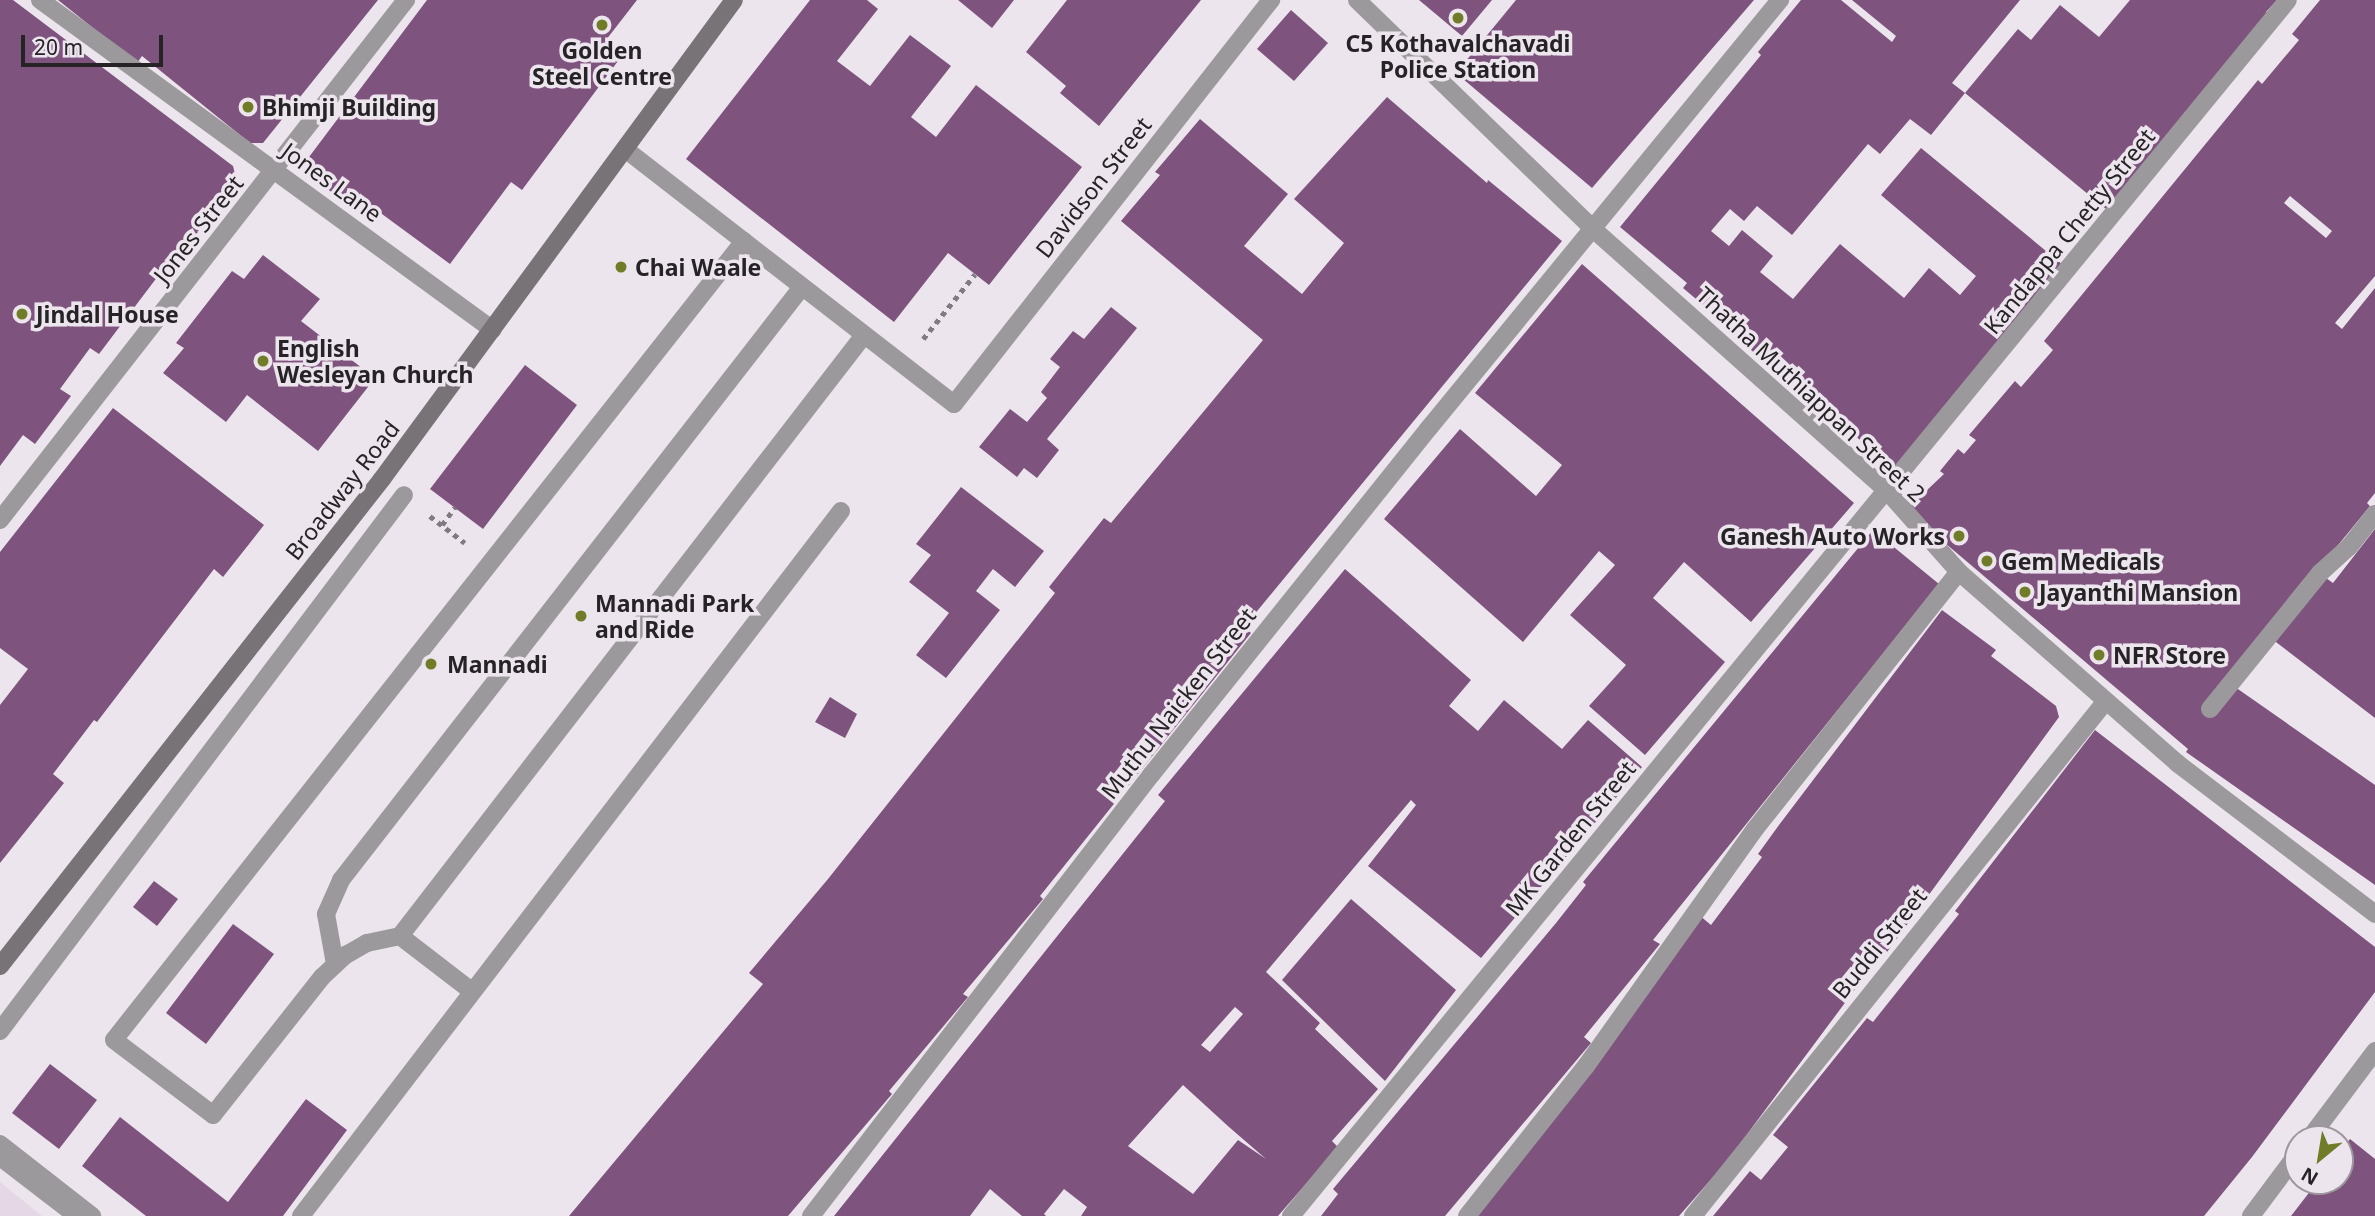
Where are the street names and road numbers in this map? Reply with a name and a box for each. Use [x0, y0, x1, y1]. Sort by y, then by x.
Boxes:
street label: Davidson Street [1030, 111, 1156, 263]
street label: Kandappa Chetty Street [1978, 123, 2160, 339]
street label: Jones Lane [277, 137, 387, 227]
street label: Jones Street [148, 170, 248, 288]
street label: Thatha Muthiappan Street 2 [1691, 281, 1931, 507]
street label: Broadway Road [279, 415, 405, 565]
street label: Muthu Naicken Street [1095, 602, 1261, 804]
street label: MK Garden Street [1499, 755, 1641, 921]
street label: Buddi Street [1826, 882, 1932, 1004]

